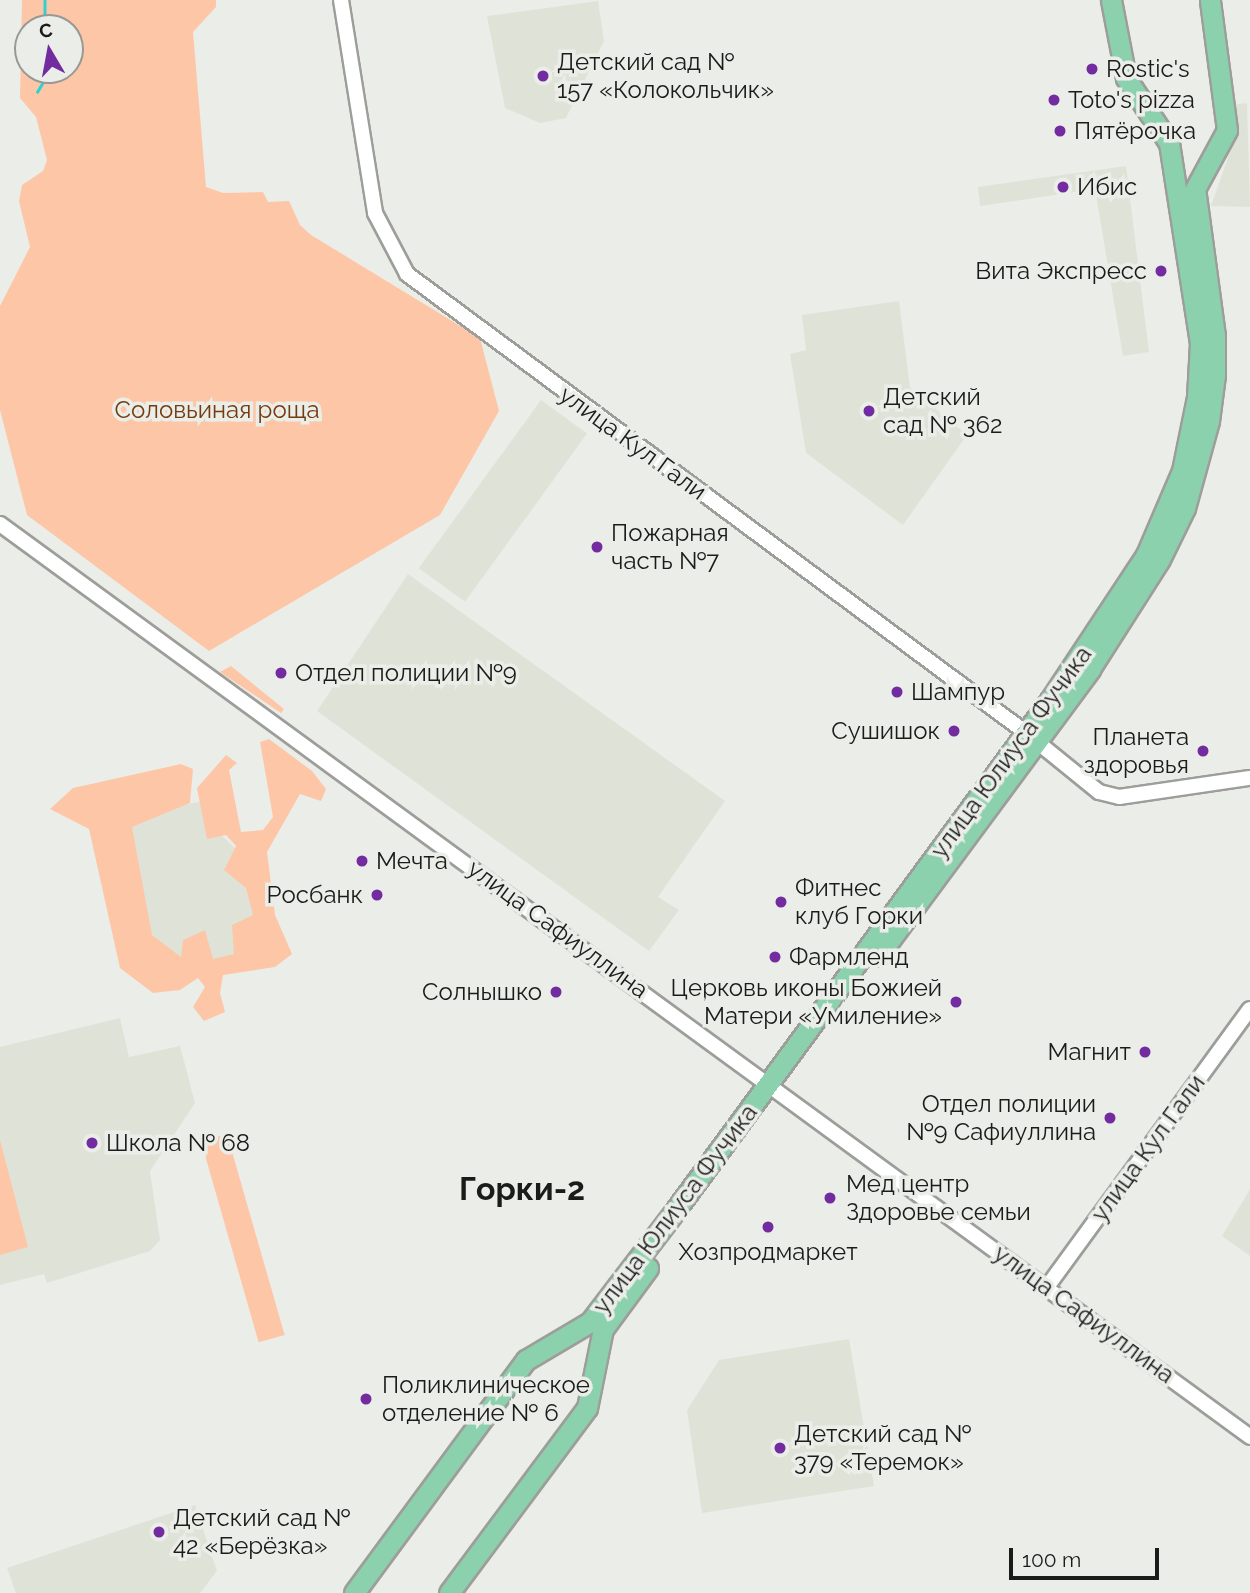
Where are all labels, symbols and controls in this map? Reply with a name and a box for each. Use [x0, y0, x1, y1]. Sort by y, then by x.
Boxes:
north arrow [14, 14, 84, 84]
text: С [37, 18, 54, 42]
place label: Детский сад № 157 «Колокольчик» [557, 48, 774, 104]
place label: Rostic's [1106, 55, 1190, 83]
marker: Rostic's [1084, 61, 1100, 77]
marker: Детский сад № 157 «Колокольчик» [535, 68, 551, 84]
place label: Toto's pizza [1068, 86, 1195, 114]
marker: Toto's pizza [1046, 92, 1062, 108]
place label: Пятёрочка [1074, 117, 1196, 145]
marker: Пятёрочка [1052, 123, 1068, 139]
place label: Ибис [1077, 173, 1137, 201]
marker: Ибис [1055, 179, 1071, 195]
place label: Вита Экспресс [975, 257, 1147, 285]
marker: Вита Экспресс [1153, 263, 1169, 279]
street label: улица Кул Гали [554, 380, 712, 506]
place label: Детский сад № 362 [883, 383, 1003, 439]
park label: Соловьиная роща [114, 396, 320, 424]
marker: Детский сад № 362 [861, 403, 877, 419]
place label: Пожарная часть №7 [611, 519, 729, 575]
marker: Пожарная часть №7 [589, 539, 605, 555]
street label: улица Юлиуса Фучика [924, 640, 1098, 864]
place label: Отдел полиции №9 [295, 659, 517, 687]
marker: Отдел полиции №9 [273, 665, 289, 681]
place label: Шампур [911, 678, 1005, 706]
marker: Шампур [889, 684, 905, 700]
place label: Сушишок [831, 717, 940, 745]
marker: Сушишок [946, 723, 962, 739]
place label: Планета здоровья [1084, 723, 1189, 779]
marker: Планета здоровья [1195, 743, 1211, 759]
place label: Мечта [376, 847, 448, 875]
marker: Мечта [354, 853, 370, 869]
street label: улица Сафиуллина [462, 854, 654, 1004]
place label: Фитнес клуб Горки [795, 874, 923, 930]
place label: Росбанк [266, 881, 363, 909]
marker: Росбанк [369, 887, 385, 903]
marker: Фитнес клуб Горки [773, 894, 789, 910]
place label: Фармленд [789, 943, 909, 971]
marker: Фармленд [767, 949, 783, 965]
place label: Церковь иконы Божией Матери «Умиление» [671, 974, 942, 1030]
place label: Солнышко [422, 978, 542, 1006]
marker: Солнышко [548, 984, 564, 1000]
marker: Церковь иконы Божией Матери «Умиление» [948, 994, 964, 1010]
place label: Магнит [1048, 1038, 1131, 1066]
marker: Магнит [1137, 1044, 1153, 1060]
street label: улица Кул Гали [1085, 1069, 1211, 1227]
place label: Отдел полиции №9 Сафиуллина [906, 1090, 1096, 1146]
street label: улица Юлиуса Фучика [587, 1099, 763, 1319]
marker: Отдел полиции №9 Сафиуллина [1102, 1110, 1118, 1126]
place label: Школа № 68 [106, 1129, 250, 1157]
marker: Школа № 68 [84, 1135, 100, 1151]
district label: Горки-2 [459, 1170, 585, 1208]
place label: Мед центр Здоровье семьи [846, 1170, 1031, 1226]
marker: Мед центр Здоровье семьи [820, 1188, 840, 1208]
marker: Хозпродмаркет [760, 1219, 776, 1235]
place label: Хозпродмаркет [678, 1238, 858, 1266]
street label: улица Сафиуллина [988, 1239, 1180, 1389]
place label: Поликлиническое отделение № 6 [382, 1371, 590, 1427]
marker: Поликлиническое отделение № 6 [356, 1389, 376, 1409]
place label: Детский сад № 379 «Теремок» [794, 1420, 971, 1476]
marker: Детский сад № 379 «Теремок» [772, 1440, 788, 1456]
place label: Детский сад № 42 «Берёзка» [173, 1504, 350, 1560]
marker: Детский сад № 42 «Берёзка» [151, 1524, 167, 1540]
scale bar [1012, 1534, 1162, 1578]
text: 100 m [1022, 1547, 1081, 1572]

